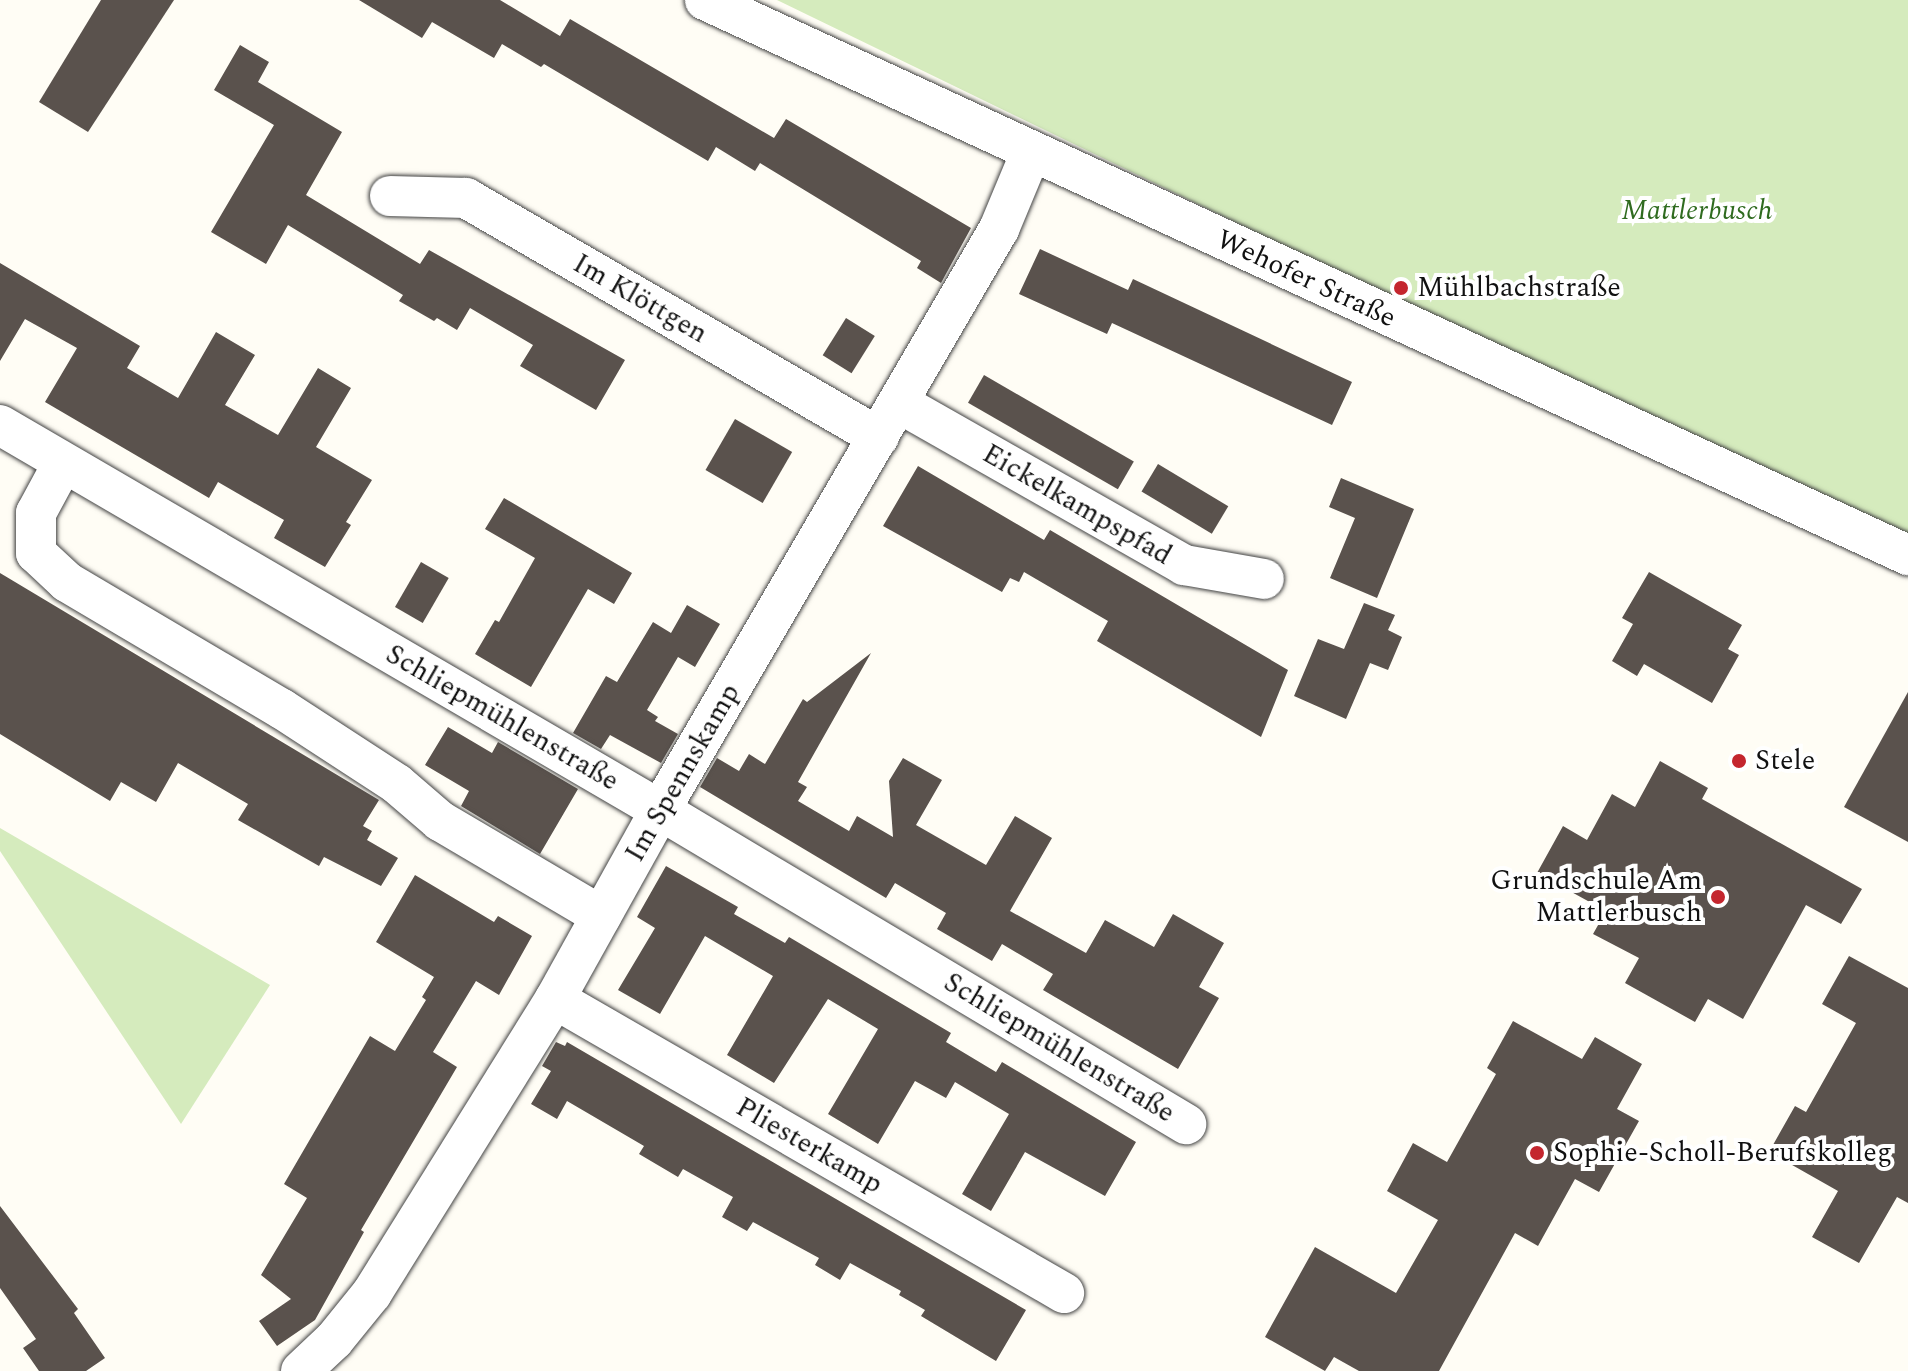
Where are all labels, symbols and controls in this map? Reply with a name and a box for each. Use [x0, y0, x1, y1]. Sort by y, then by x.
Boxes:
park label: Mattlerbusch [1622, 194, 1772, 228]
street label: Wehofer Straße [1211, 223, 1401, 335]
street label: Im Klöttgen [567, 247, 713, 351]
place label: Mühlbachstraße [1417, 271, 1621, 305]
marker: Mühlbachstraße [1392, 279, 1410, 297]
street label: Eickelkampspfad [976, 437, 1178, 573]
street label: Schliepmühlenstraße [380, 638, 624, 798]
street label: Im Spennskamp [618, 678, 748, 868]
place label: Stele [1755, 744, 1815, 778]
marker: Stele [1730, 752, 1748, 770]
place label: Grundschule Am Mattlerbusch [1490, 864, 1702, 930]
marker: Grundschule Am Mattlerbusch [1709, 888, 1727, 906]
street label: Schliepmühlenstraße [938, 966, 1180, 1130]
street label: Pliesterkamp [730, 1091, 888, 1201]
place label: Sophie-Scholl-Berufskolleg [1553, 1136, 1892, 1170]
marker: Sophie-Scholl-Berufskolleg [1528, 1144, 1546, 1162]

